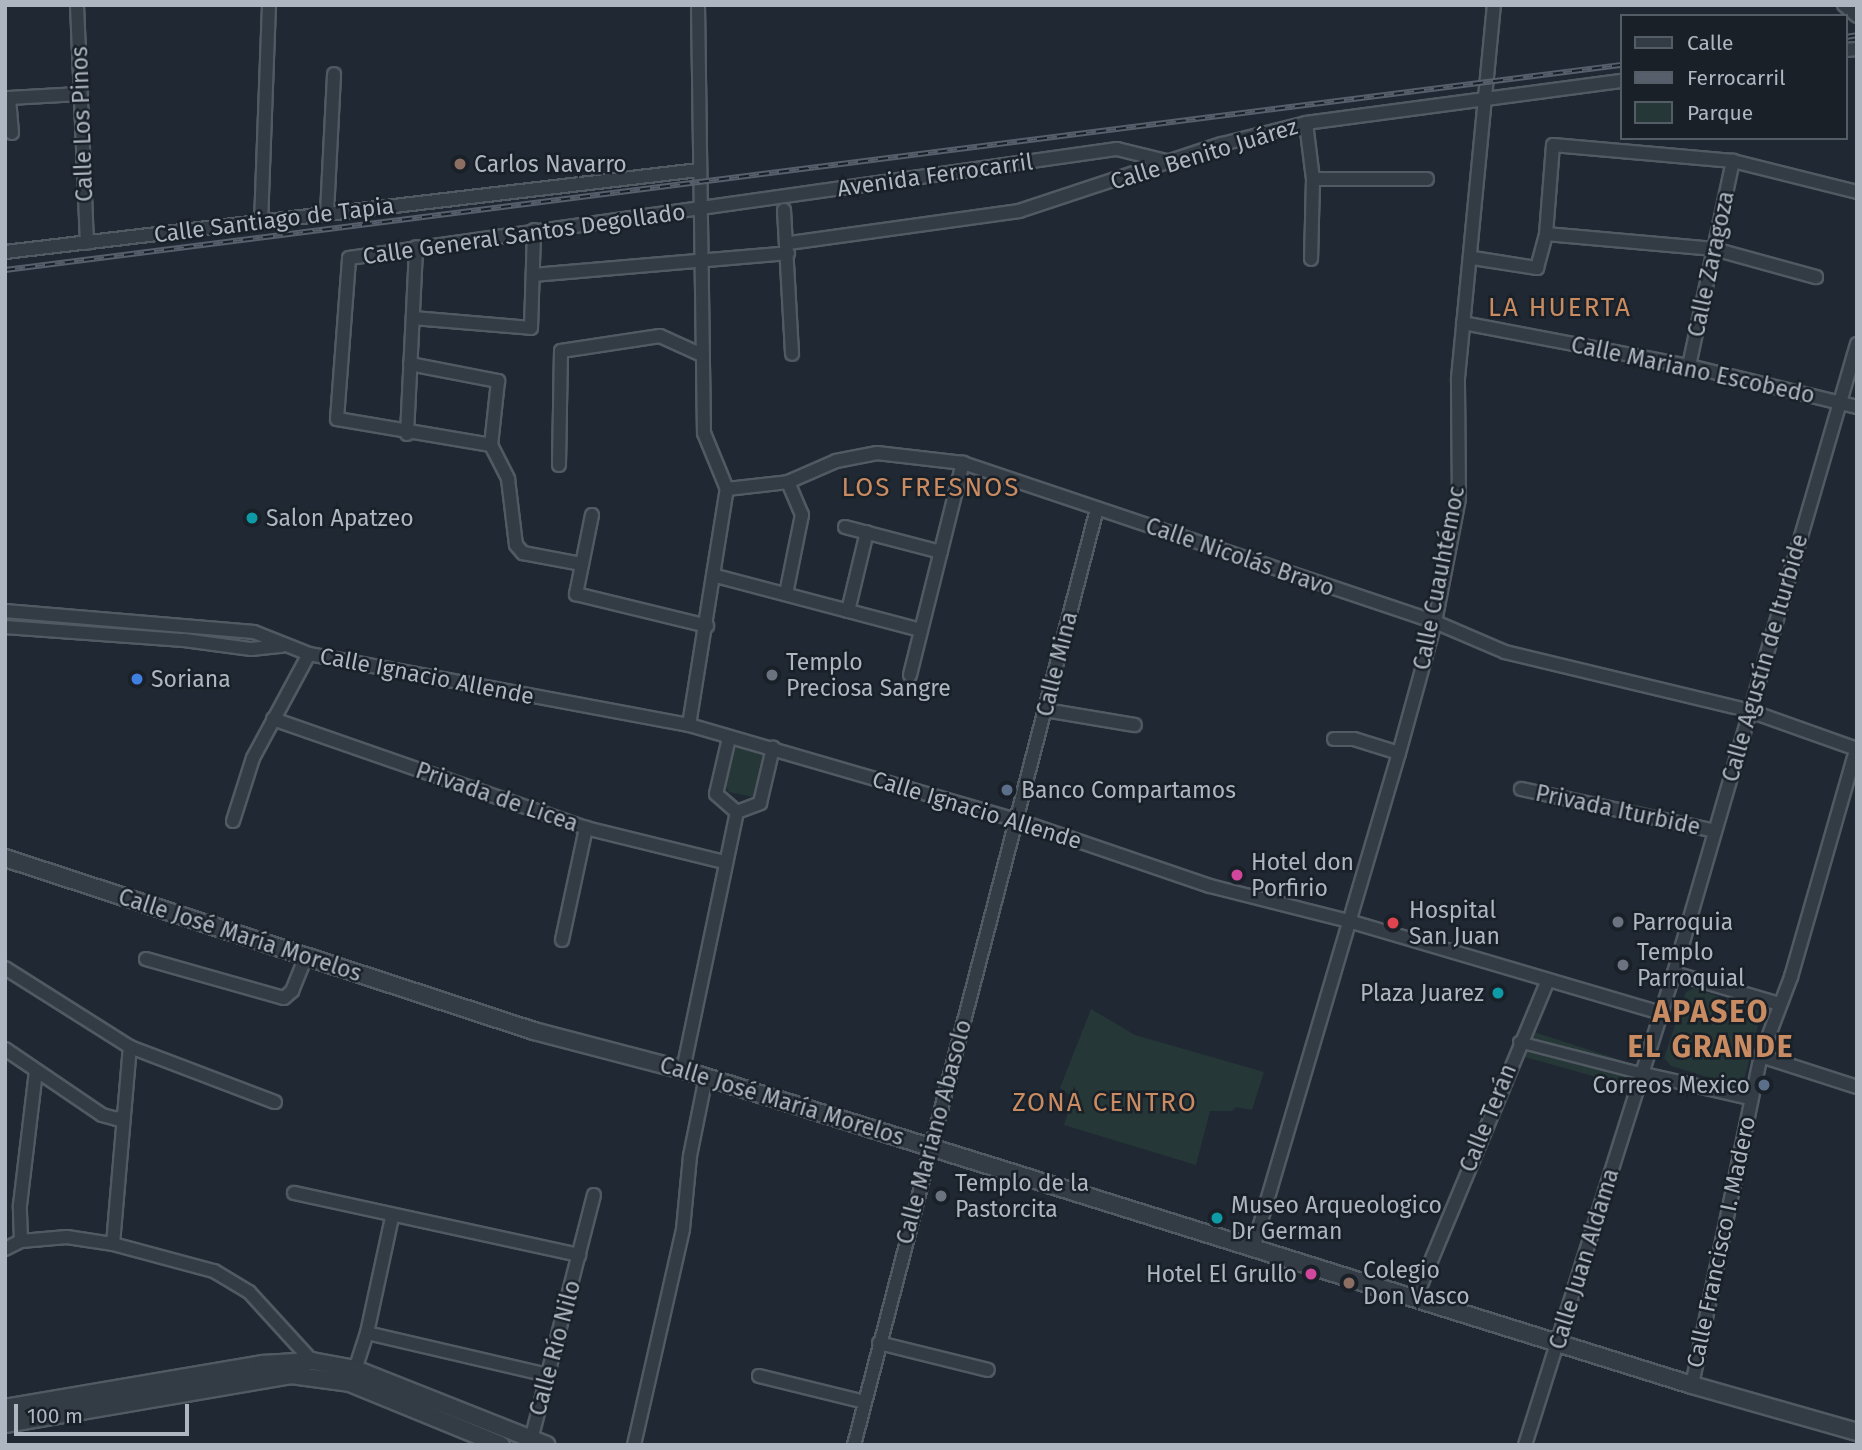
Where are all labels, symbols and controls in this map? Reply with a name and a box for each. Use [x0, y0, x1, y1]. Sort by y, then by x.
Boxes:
legend [1620, 14, 1848, 140]
text: Calle [1687, 30, 1733, 56]
street label: Calle Los Pinos [65, 46, 99, 202]
text: Ferrocarril [1687, 65, 1785, 91]
text: Parque [1687, 100, 1753, 126]
street label: Calle Benito Juárez [1107, 112, 1301, 196]
street label: Avenida Ferrocarril [836, 148, 1034, 202]
place label: Carlos Navarro [474, 150, 627, 178]
marker: Carlos Navarro [452, 156, 468, 172]
street label: Calle Zaragoza [1682, 188, 1740, 340]
street label: Calle Santiago de Tapia [152, 192, 396, 248]
street label: Calle General Santos Degollado [361, 198, 687, 270]
district label: LA HUERTA [1489, 292, 1631, 324]
street label: Calle Mariano Escobedo [1569, 331, 1817, 409]
district label: LOS FRESNOS [843, 472, 1019, 504]
street label: Calle Cuauhtémoc [1408, 484, 1470, 672]
place label: Salon Apatzeo [266, 504, 414, 532]
marker: Salon Apatzeo [244, 510, 260, 526]
street label: Calle Nicolás Bravo [1142, 512, 1338, 602]
street label: Calle Agustín de Iturbide [1716, 531, 1814, 785]
street label: Calle Mina [1031, 609, 1083, 719]
street label: Calle Ignacio Allende [318, 642, 536, 710]
place label: Templo Preciosa Sangre [786, 648, 951, 702]
place label: Soriana [151, 665, 231, 693]
marker: Templo Preciosa Sangre [764, 667, 780, 683]
marker: Soriana [129, 671, 145, 687]
street label: Privada de Licea [412, 756, 582, 838]
street label: Calle Ignacio Allende [869, 765, 1085, 855]
place label: Banco Compartamos [1021, 776, 1236, 804]
street label: Privada Iturbide [1533, 779, 1703, 841]
marker: Banco Compartamos [999, 782, 1015, 798]
place label: Hotel don Porfirio [1251, 848, 1354, 902]
marker: Hotel don Porfirio [1229, 867, 1245, 883]
street label: Calle José María Morelos [115, 883, 365, 987]
place label: Hospital San Juan [1409, 896, 1500, 950]
place label: Parroquia [1632, 908, 1733, 936]
marker: Hospital San Juan [1383, 913, 1403, 933]
marker: Parroquia [1610, 914, 1626, 930]
place label: Templo Parroquial [1637, 938, 1745, 992]
marker: Templo Parroquial [1615, 957, 1631, 973]
place label: Plaza Juarez [1360, 979, 1484, 1007]
marker: Plaza Juarez [1490, 985, 1506, 1001]
district label: APASEO EL GRANDE [1629, 994, 1793, 1064]
street label: Calle Mariano Abasolo [891, 1017, 977, 1247]
street label: Calle José María Morelos [657, 1051, 907, 1151]
street label: Calle Terán [1454, 1060, 1522, 1176]
place label: Correos Mexico [1592, 1071, 1750, 1099]
marker: Correos Mexico [1756, 1077, 1772, 1093]
district label: ZONA CENTRO [1014, 1087, 1196, 1119]
street label: Calle Francisco I. Madero [1681, 1114, 1761, 1370]
street label: Calle Juan Aldama [1543, 1165, 1625, 1353]
place label: Templo de la Pastorcita [955, 1169, 1089, 1223]
marker: Templo de la Pastorcita [933, 1188, 949, 1204]
place label: Museo Arqueologico Dr German [1231, 1191, 1442, 1245]
marker: Museo Arqueologico Dr German [1209, 1210, 1225, 1226]
place label: Colegio Don Vasco [1363, 1256, 1470, 1310]
place label: Hotel El Grullo [1146, 1260, 1297, 1288]
marker: Hotel El Grullo [1303, 1266, 1319, 1282]
marker: Colegio Don Vasco [1341, 1275, 1357, 1291]
street label: Calle Río Nilo [524, 1277, 586, 1419]
scale bar [18, 1390, 192, 1434]
text: 100 m [27, 1403, 83, 1429]

